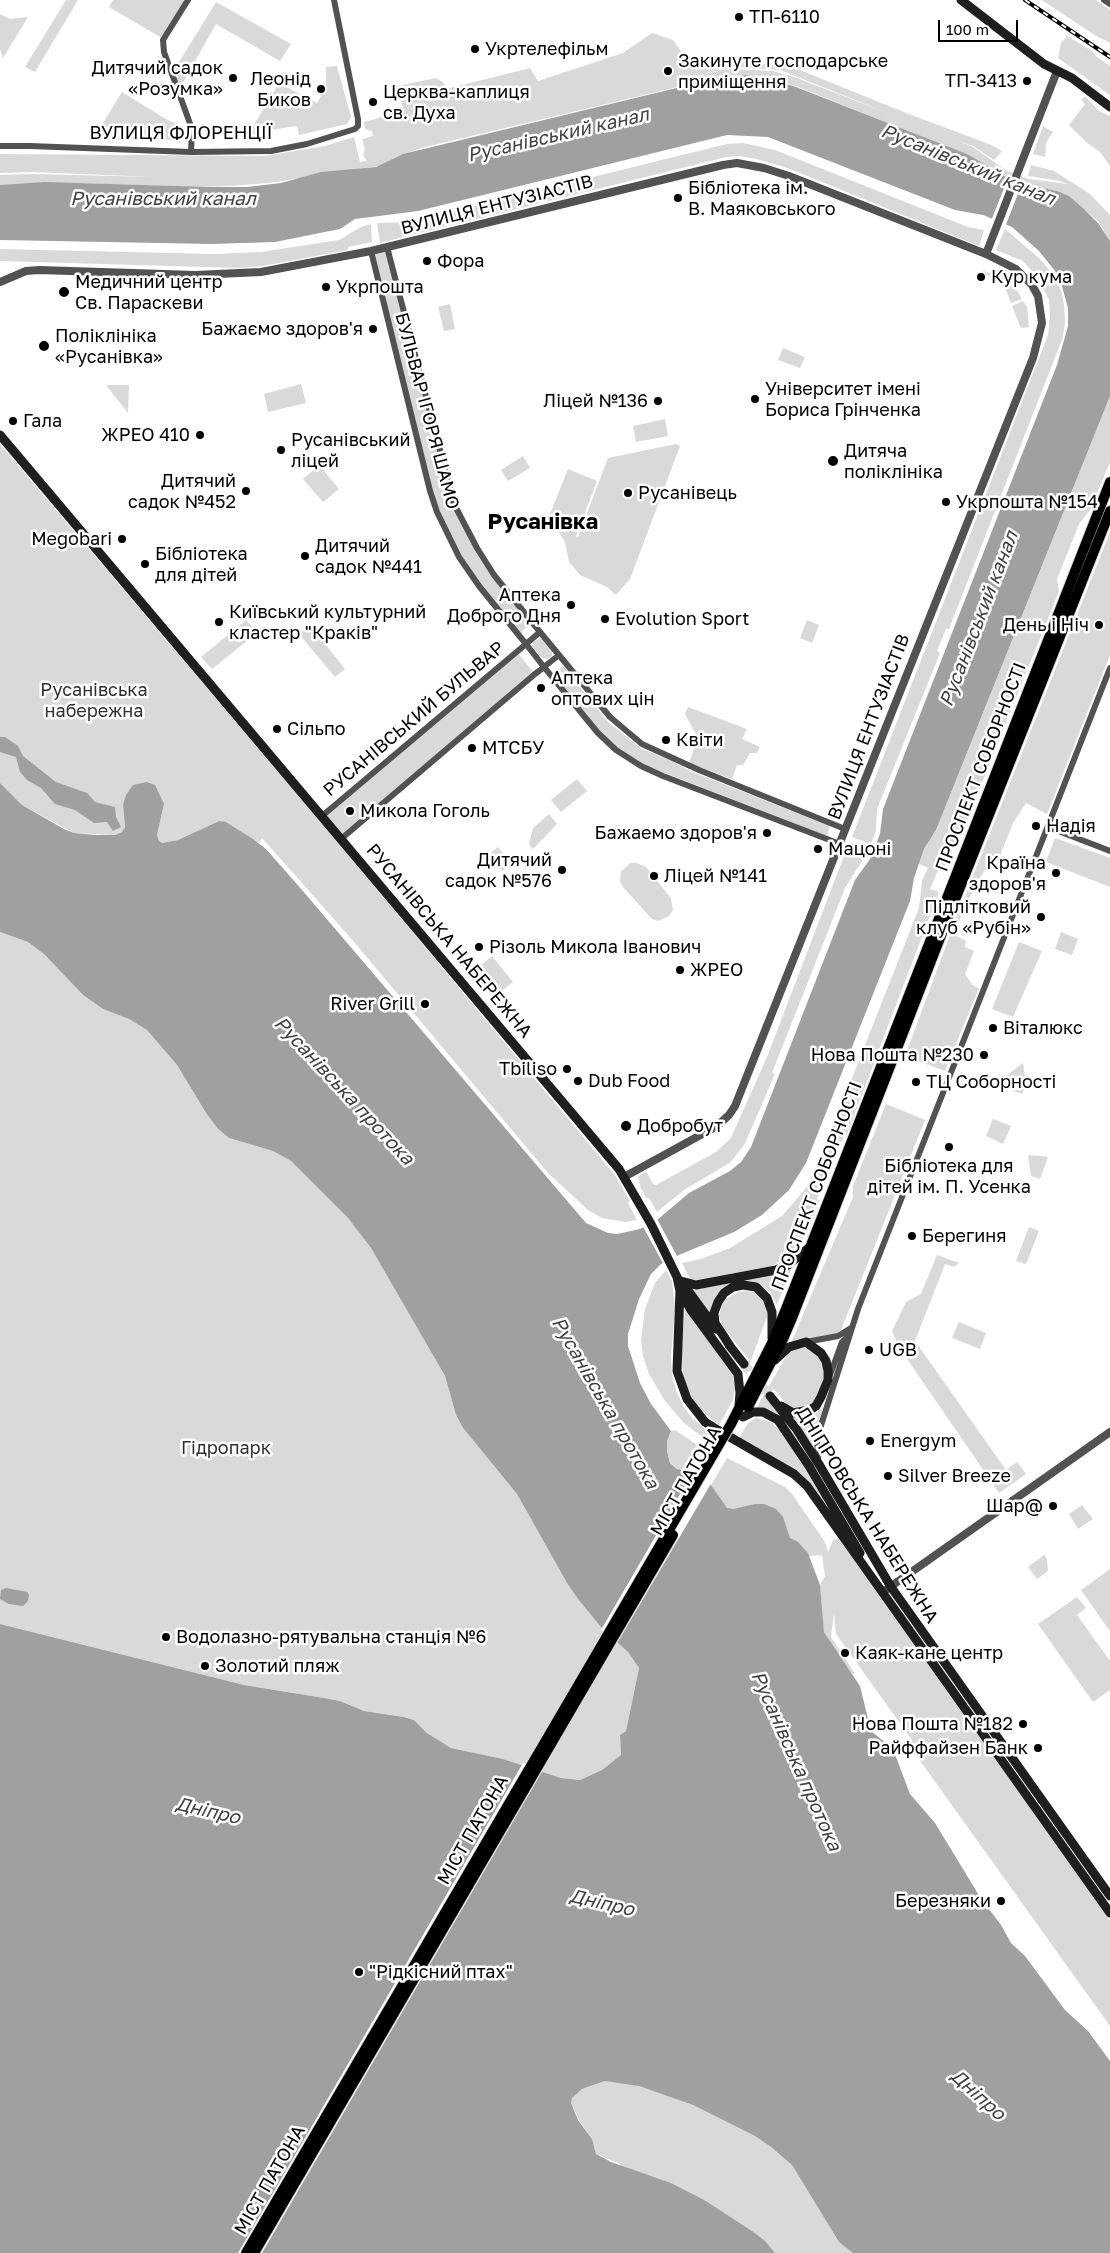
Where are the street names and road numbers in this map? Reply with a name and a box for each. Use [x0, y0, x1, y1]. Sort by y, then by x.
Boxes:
street label: ВУЛИЦЯ ФЛОРЕНЦІЇ [90, 122, 272, 144]
street label: ВУЛИЦЯ ЕНТУЗІАСТІВ [399, 171, 595, 239]
street label: БУЛЬВАР ІГОРЯ ШАМО [390, 310, 464, 512]
street label: ВУЛИЦЯ ЕНТУЗІАСТІВ [824, 631, 914, 823]
street label: РУСАНІВСЬКИЙ БУЛЬВАР [319, 637, 509, 801]
street label: ПРОСПЕКТ СОБОРНОСТІ [931, 660, 1031, 874]
street label: РУСАНІВСЬКА НАБЕРЕЖНА [362, 840, 536, 1042]
street label: ПРОСПЕКТ СОБОРНОСТІ [767, 1079, 867, 1293]
street label: ДНІПРОВСЬКА НАБЕРЕЖНА [791, 1403, 943, 1627]
street label: МІСТ ПАТОНА [646, 1422, 726, 1540]
street label: МІСТ ПАТОНА [433, 1771, 513, 1889]
street label: МІСТ ПАТОНА [230, 2121, 310, 2239]

